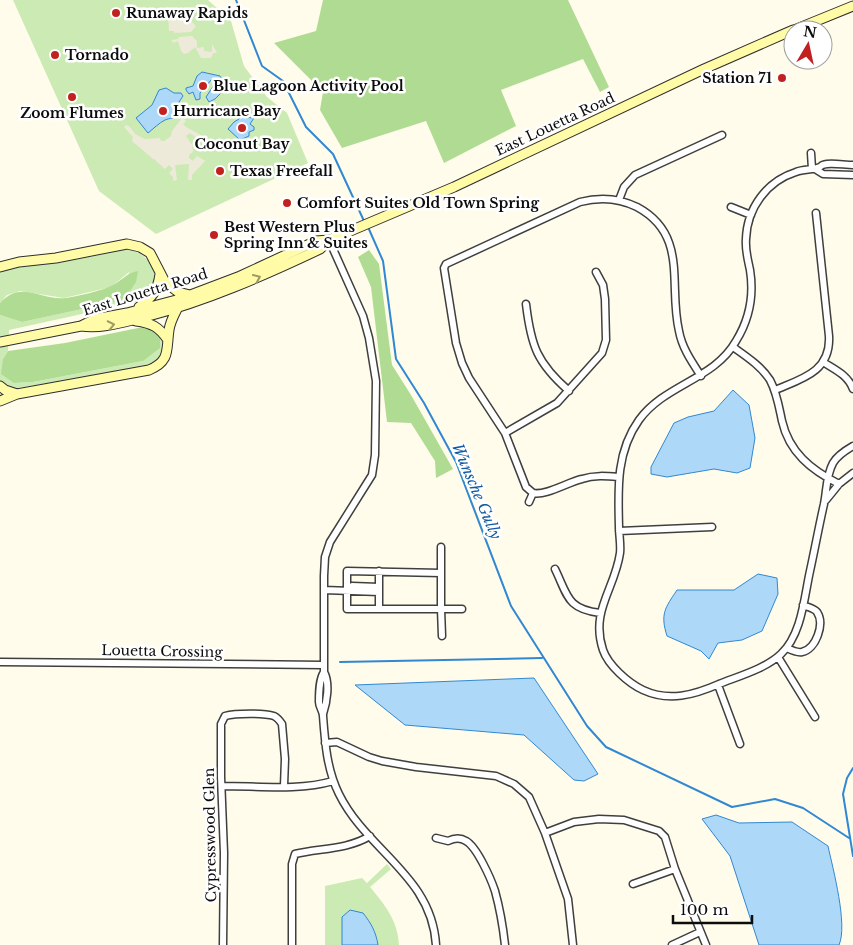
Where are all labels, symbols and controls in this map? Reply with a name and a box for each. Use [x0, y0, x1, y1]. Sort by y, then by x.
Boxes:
place label: Runaway Rapids [126, 4, 248, 22]
marker: Runaway Rapids [110, 7, 122, 19]
north arrow [783, 20, 833, 70]
text: N [802, 22, 818, 42]
place label: Tornado [65, 46, 129, 64]
marker: Tornado [49, 49, 61, 61]
place label: Station 71 [702, 69, 772, 87]
marker: Station 71 [776, 72, 788, 84]
place label: Blue Lagoon Activity Pool [213, 77, 404, 95]
marker: Blue Lagoon Activity Pool [197, 80, 209, 92]
street label: East Louetta Road [492, 88, 618, 160]
marker: Zoom Flumes [66, 91, 78, 103]
place label: Hurricane Bay [173, 102, 282, 120]
place label: Zoom Flumes [20, 104, 124, 122]
marker: Hurricane Bay [157, 105, 169, 117]
marker: Coconut Bay [236, 122, 248, 134]
place label: Coconut Bay [195, 135, 290, 153]
place label: Texas Freefall [230, 162, 333, 180]
marker: Texas Freefall [214, 165, 226, 177]
place label: Comfort Suites Old Town Spring [297, 194, 539, 212]
marker: Comfort Suites Old Town Spring [281, 197, 293, 209]
place label: Best Western Plus Spring Inn & Suites [224, 218, 368, 252]
marker: Best Western Plus Spring Inn & Suites [208, 229, 220, 241]
street label: East Louetta Road [80, 264, 210, 320]
one-way arrow [252, 274, 261, 285]
one-way arrow [107, 320, 116, 331]
water label: Wunsche Gully [448, 440, 506, 542]
street label: Louetta Crossing [101, 641, 223, 661]
street label: Cypresswood Glen [200, 767, 220, 903]
scale bar [673, 892, 752, 924]
text: 100 m [680, 900, 729, 919]

